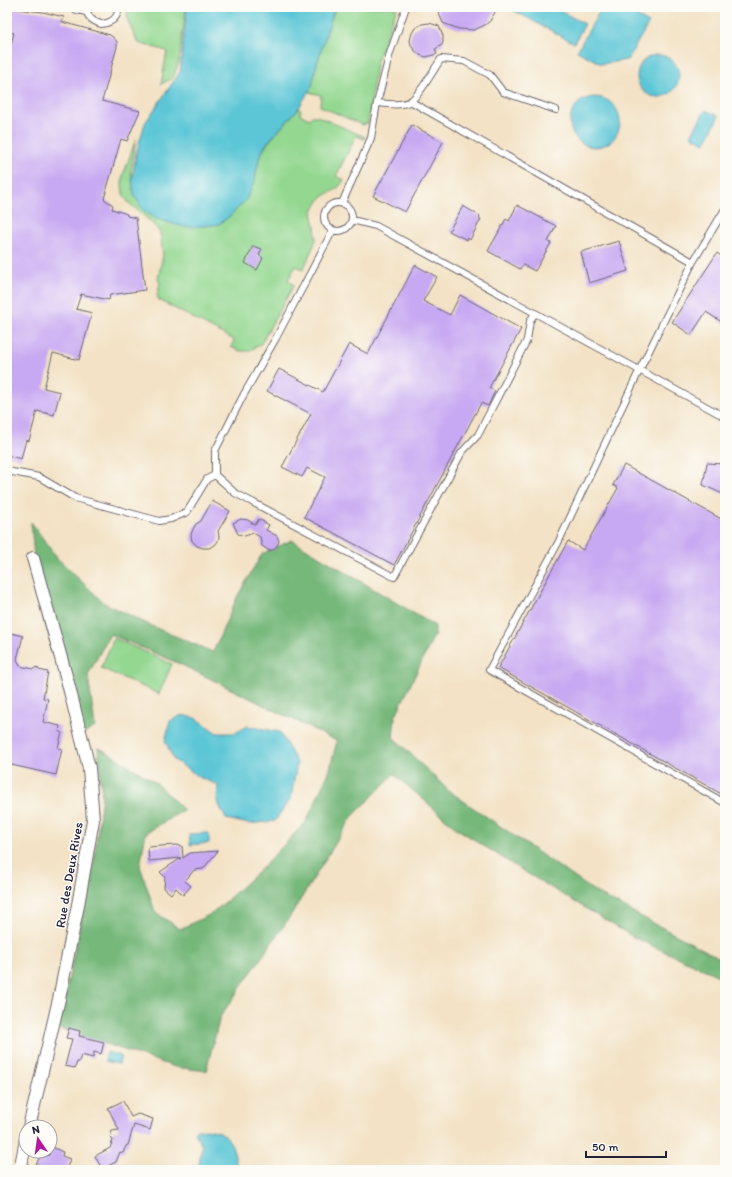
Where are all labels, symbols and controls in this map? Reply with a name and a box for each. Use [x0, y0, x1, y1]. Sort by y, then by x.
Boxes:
street label: Rue des Deux Rives [52, 821, 86, 929]
north arrow [18, 1119, 58, 1159]
text: N [31, 1123, 41, 1137]
scale bar [586, 1133, 666, 1159]
text: 50 m [592, 1140, 618, 1154]

